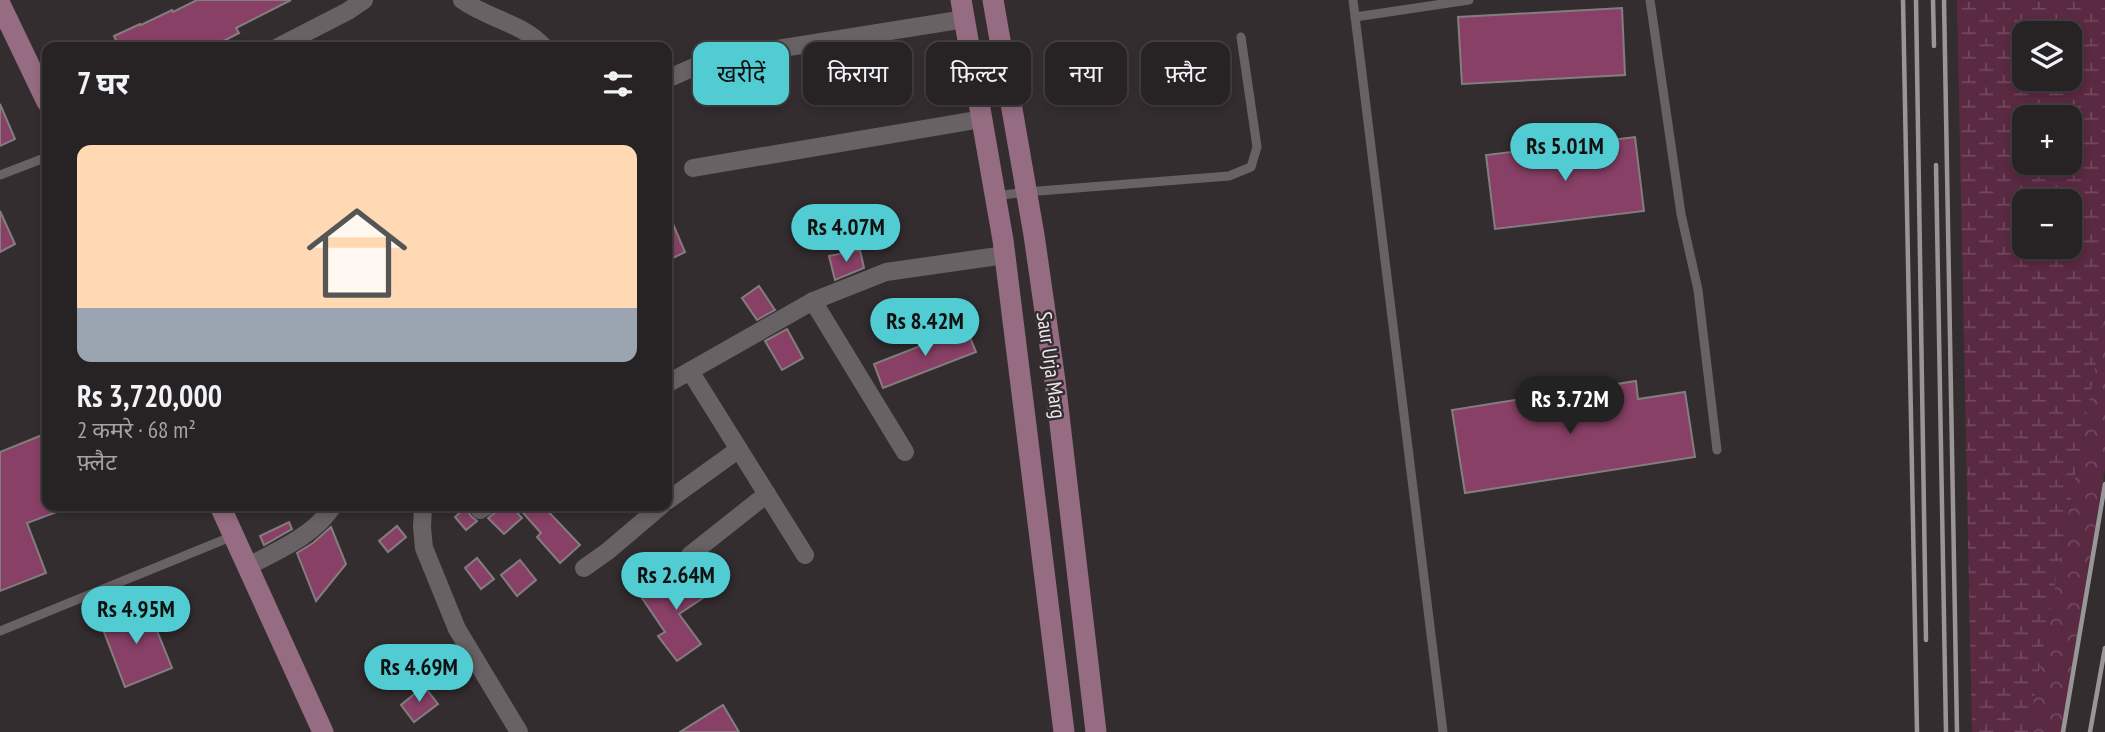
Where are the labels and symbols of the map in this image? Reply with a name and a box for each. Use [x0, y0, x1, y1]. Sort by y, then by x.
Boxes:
pin: Rs 5.01M [1493, 124, 1637, 183]
pin: Rs 4.07M [774, 204, 918, 264]
pin: Rs 8.42M [853, 298, 997, 358]
street label: Saur Urja Marg [1031, 310, 1072, 420]
pin: Rs 3.72M [1498, 376, 1642, 436]
pin: Rs 2.64M [604, 552, 748, 612]
pin: Rs 4.95M [64, 586, 208, 646]
pin: Rs 4.69M [347, 644, 491, 704]

